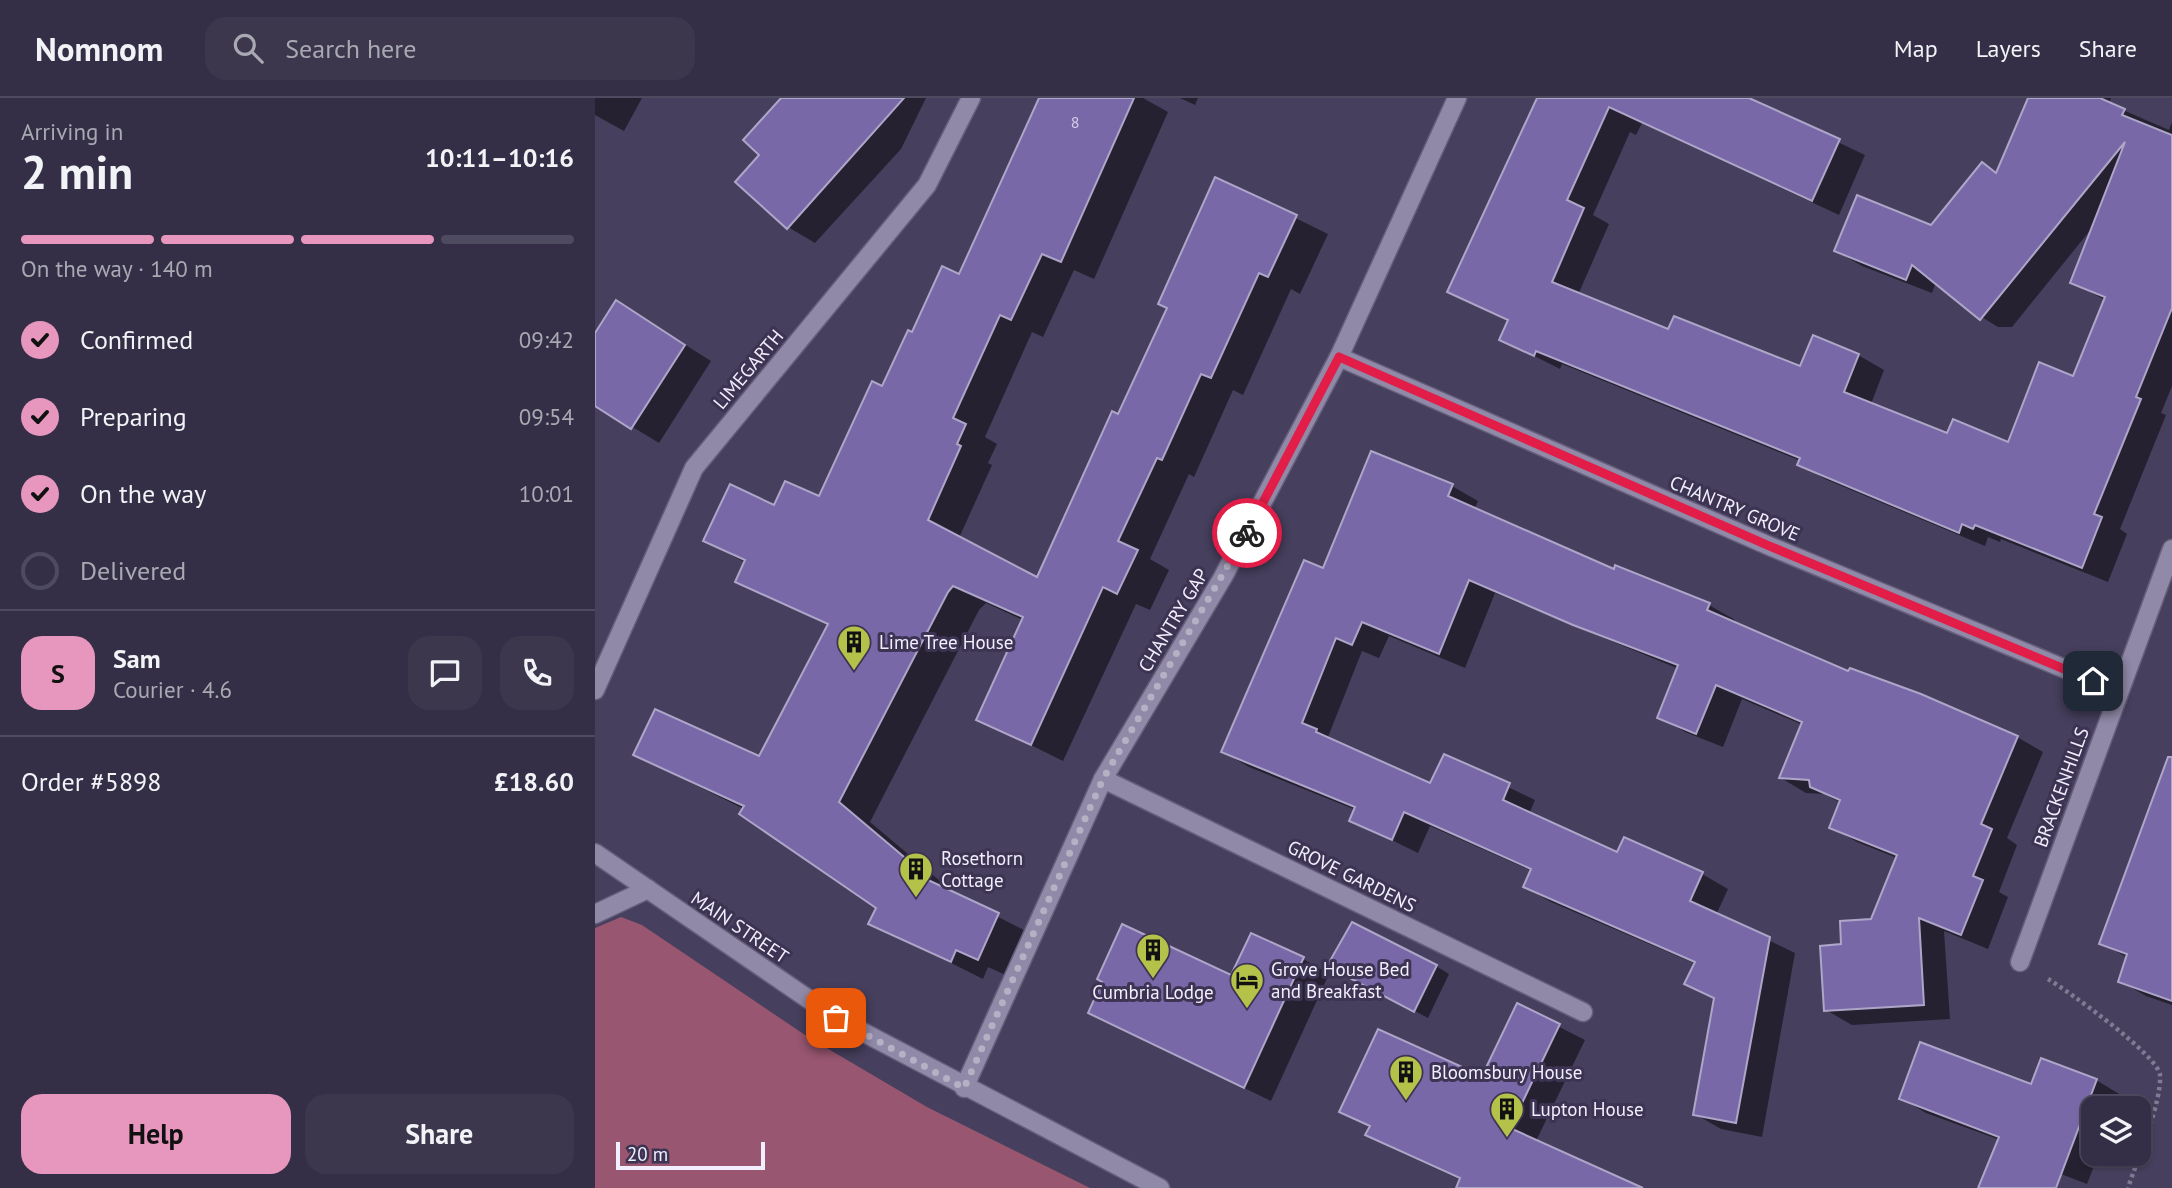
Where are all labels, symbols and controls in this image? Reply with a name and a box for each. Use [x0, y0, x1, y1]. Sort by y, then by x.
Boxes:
search box [205, 17, 695, 80]
text: Nomnom [35, 27, 163, 70]
icon: search [229, 29, 267, 67]
text: Search here [285, 32, 416, 65]
text: Map [1894, 33, 1938, 64]
text: Layers [1976, 33, 2041, 64]
text: Share [2079, 33, 2137, 64]
house number: 8 [1071, 112, 1079, 132]
text: Arriving in [21, 117, 123, 146]
text: 10:11–10:16 [425, 141, 574, 174]
text: 2 min [21, 142, 133, 202]
text: On the way · 140 m [21, 254, 213, 283]
icon: check [21, 321, 59, 359]
text: Confirmed [80, 323, 193, 356]
street label: LIMEGARTH [708, 324, 788, 414]
text: 09:42 [519, 325, 574, 354]
icon: check [21, 398, 59, 436]
text: Preparing [80, 400, 187, 433]
text: 09:54 [519, 402, 574, 431]
street label: CHANTRY GROVE [1666, 470, 1804, 546]
icon: check [21, 475, 59, 513]
text: On the way [80, 477, 206, 510]
text: 10:01 [519, 479, 574, 508]
courier [1212, 498, 1282, 568]
icon: bike [1228, 514, 1266, 552]
text: Delivered [80, 554, 186, 587]
street label: CHANTRY GAP [1133, 564, 1213, 676]
building icon: Lime Tree House [835, 623, 873, 672]
place label: Lime Tree House [879, 630, 1014, 654]
button: chat [408, 636, 482, 710]
button: phone [500, 636, 574, 710]
text: Sam [113, 642, 161, 675]
pin [2063, 651, 2123, 711]
text: S [51, 657, 65, 690]
icon: home [2074, 662, 2112, 700]
text: Courier · 4.6 [113, 675, 232, 704]
street label: BRACKENHILLS [2028, 724, 2094, 850]
text: Order #5898 [21, 765, 161, 798]
text: £18.60 [494, 765, 574, 798]
street label: GROVE GARDENS [1284, 834, 1420, 918]
place label: Rosethorn Cottage [941, 846, 1023, 892]
building icon: Rosethorn Cottage [897, 850, 935, 899]
street label: MAIN STREET [687, 886, 794, 969]
building icon: Cumbria Lodge [1134, 931, 1172, 980]
place label: Grove House Bed and Breakfast [1271, 957, 1410, 1003]
hotel icon: Grove House Bed and Breakfast [1228, 961, 1266, 1010]
place label: Cumbria Lodge [1092, 980, 1214, 1004]
pin [806, 988, 866, 1048]
icon: bag [817, 999, 855, 1037]
building icon: Bloomsbury House [1387, 1053, 1425, 1102]
place label: Bloomsbury House [1431, 1060, 1583, 1084]
building icon: Lupton House [1488, 1090, 1526, 1139]
button: Help [21, 1094, 291, 1174]
button: Share [305, 1094, 574, 1174]
map controls [2081, 1096, 2151, 1166]
button: layers [2081, 1096, 2151, 1166]
place label: Lupton House [1531, 1097, 1644, 1121]
scale bar [616, 1139, 765, 1171]
text: 20 m [627, 1142, 668, 1166]

